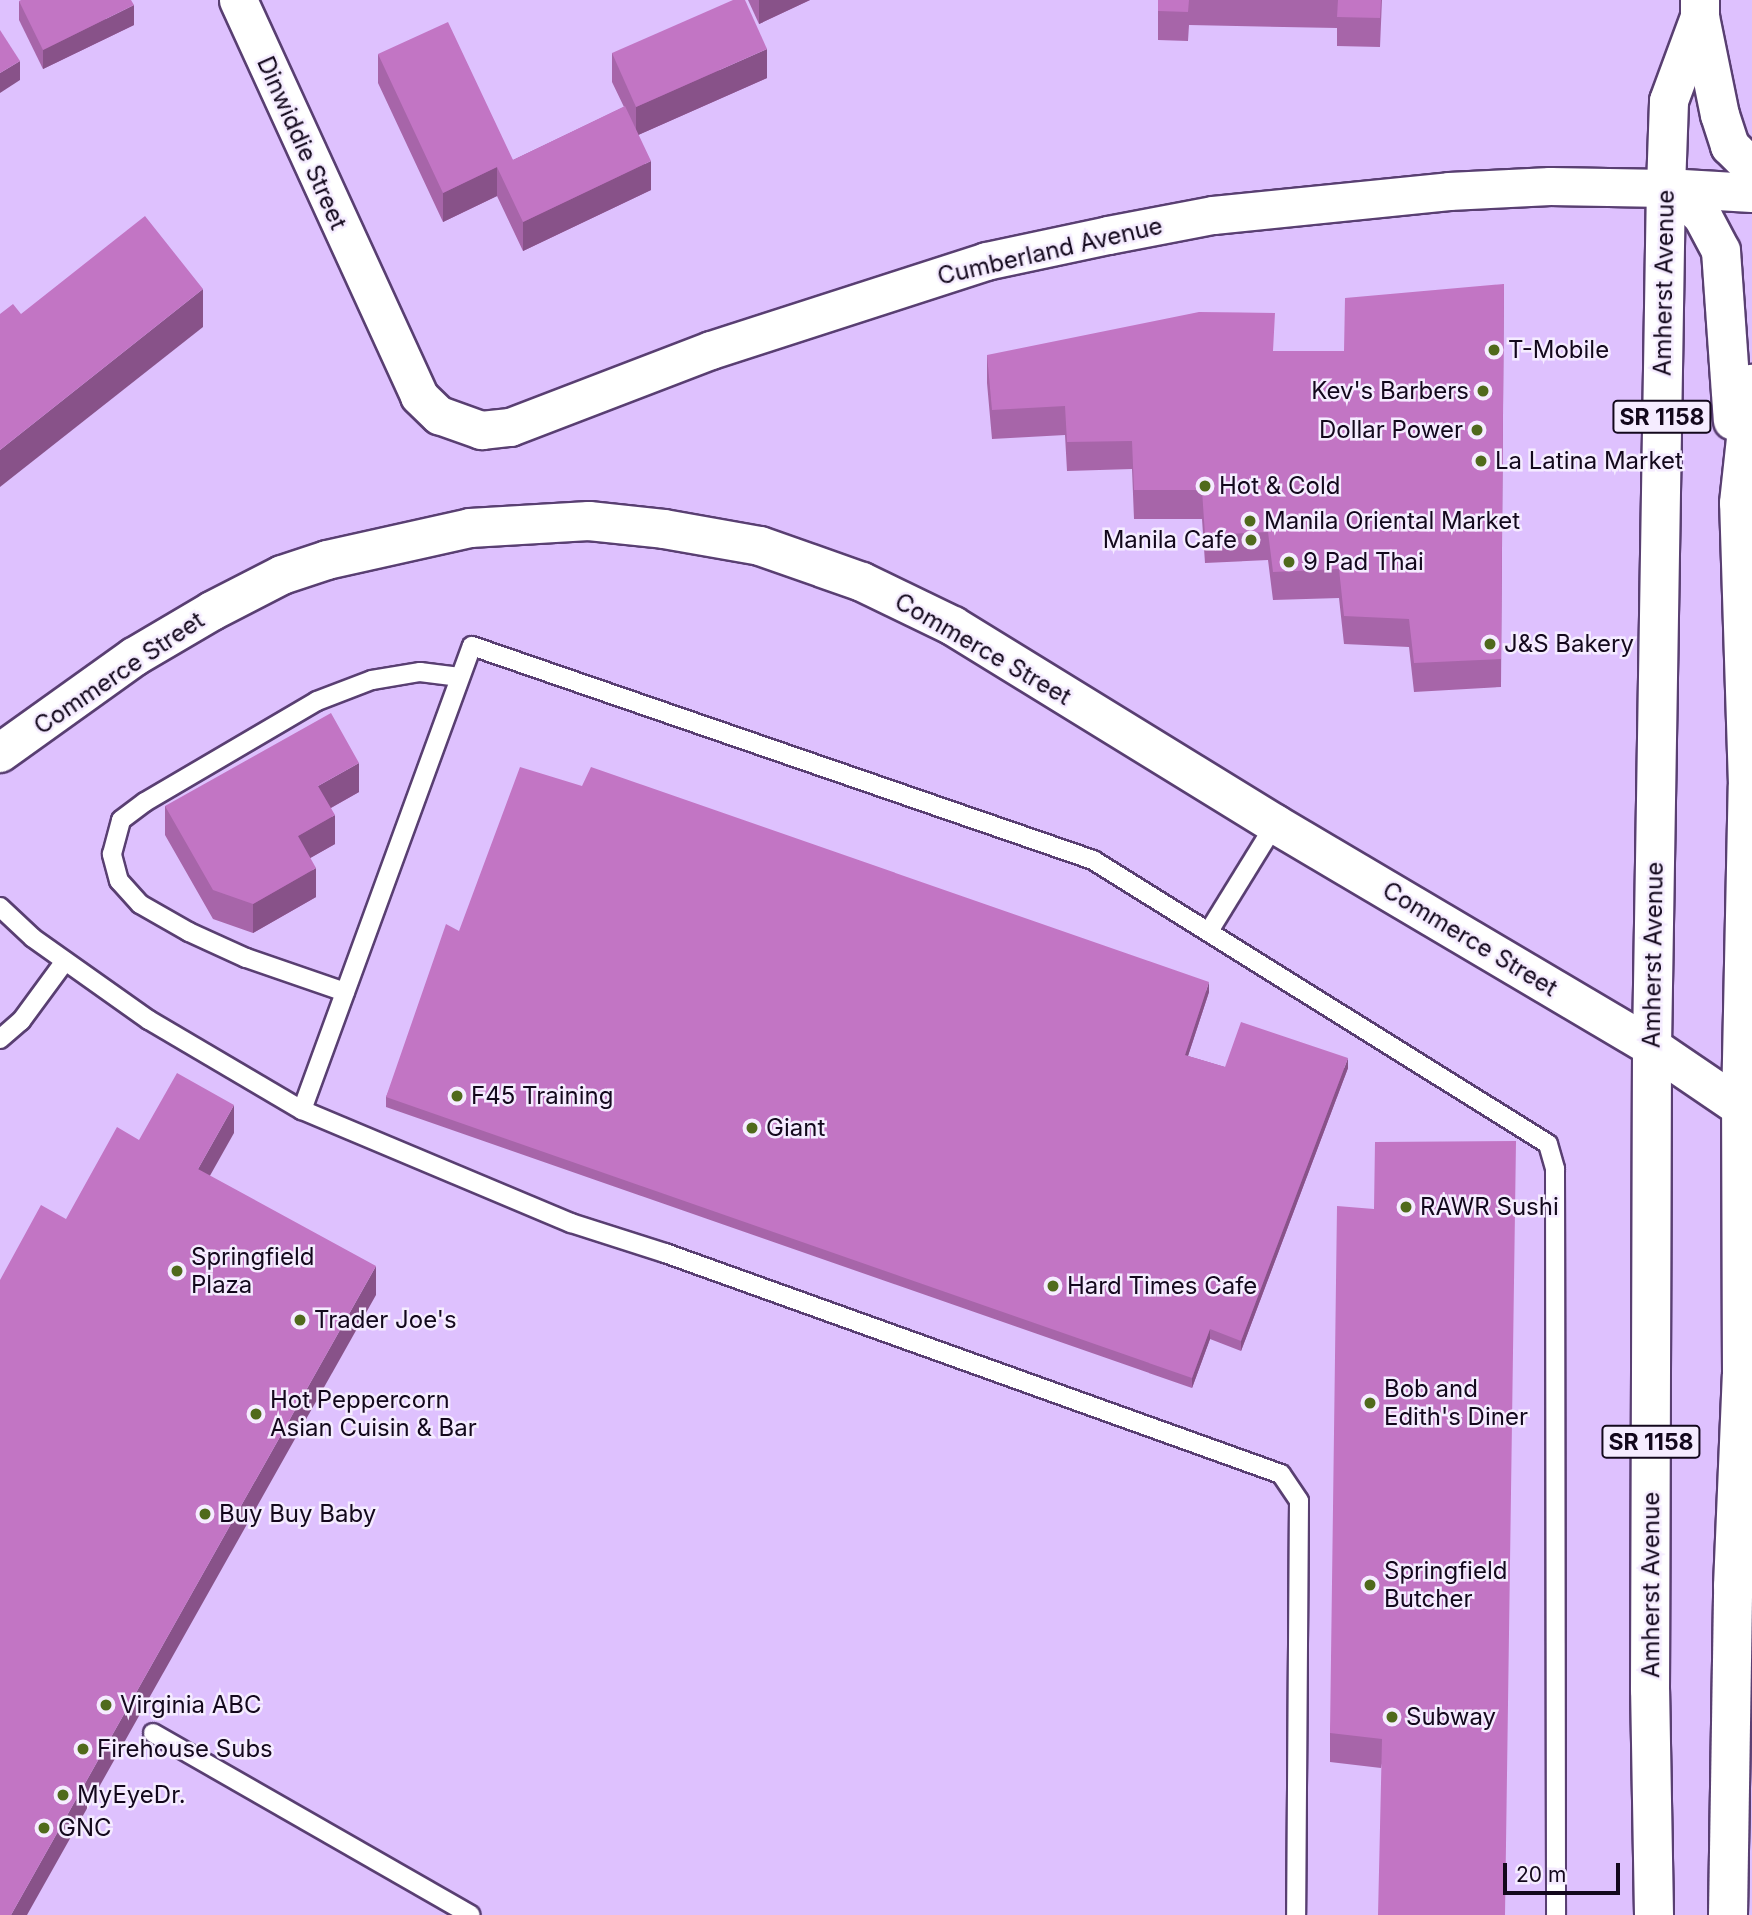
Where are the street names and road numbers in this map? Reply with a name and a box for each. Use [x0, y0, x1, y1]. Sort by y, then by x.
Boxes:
street label: Dinwiddie Street [251, 52, 353, 234]
street label: Amherst Avenue [1648, 190, 1680, 376]
street label: Cumberland Avenue [935, 211, 1165, 291]
road number: SR 1158 [1611, 398, 1713, 436]
street label: Commerce Street [890, 587, 1076, 711]
street label: Commerce Street [29, 605, 209, 741]
street label: Amherst Avenue [1637, 862, 1669, 1048]
street label: Commerce Street [1377, 875, 1563, 1003]
road number: SR 1158 [1600, 1422, 1702, 1462]
street label: Amherst Avenue [1637, 1492, 1665, 1678]

